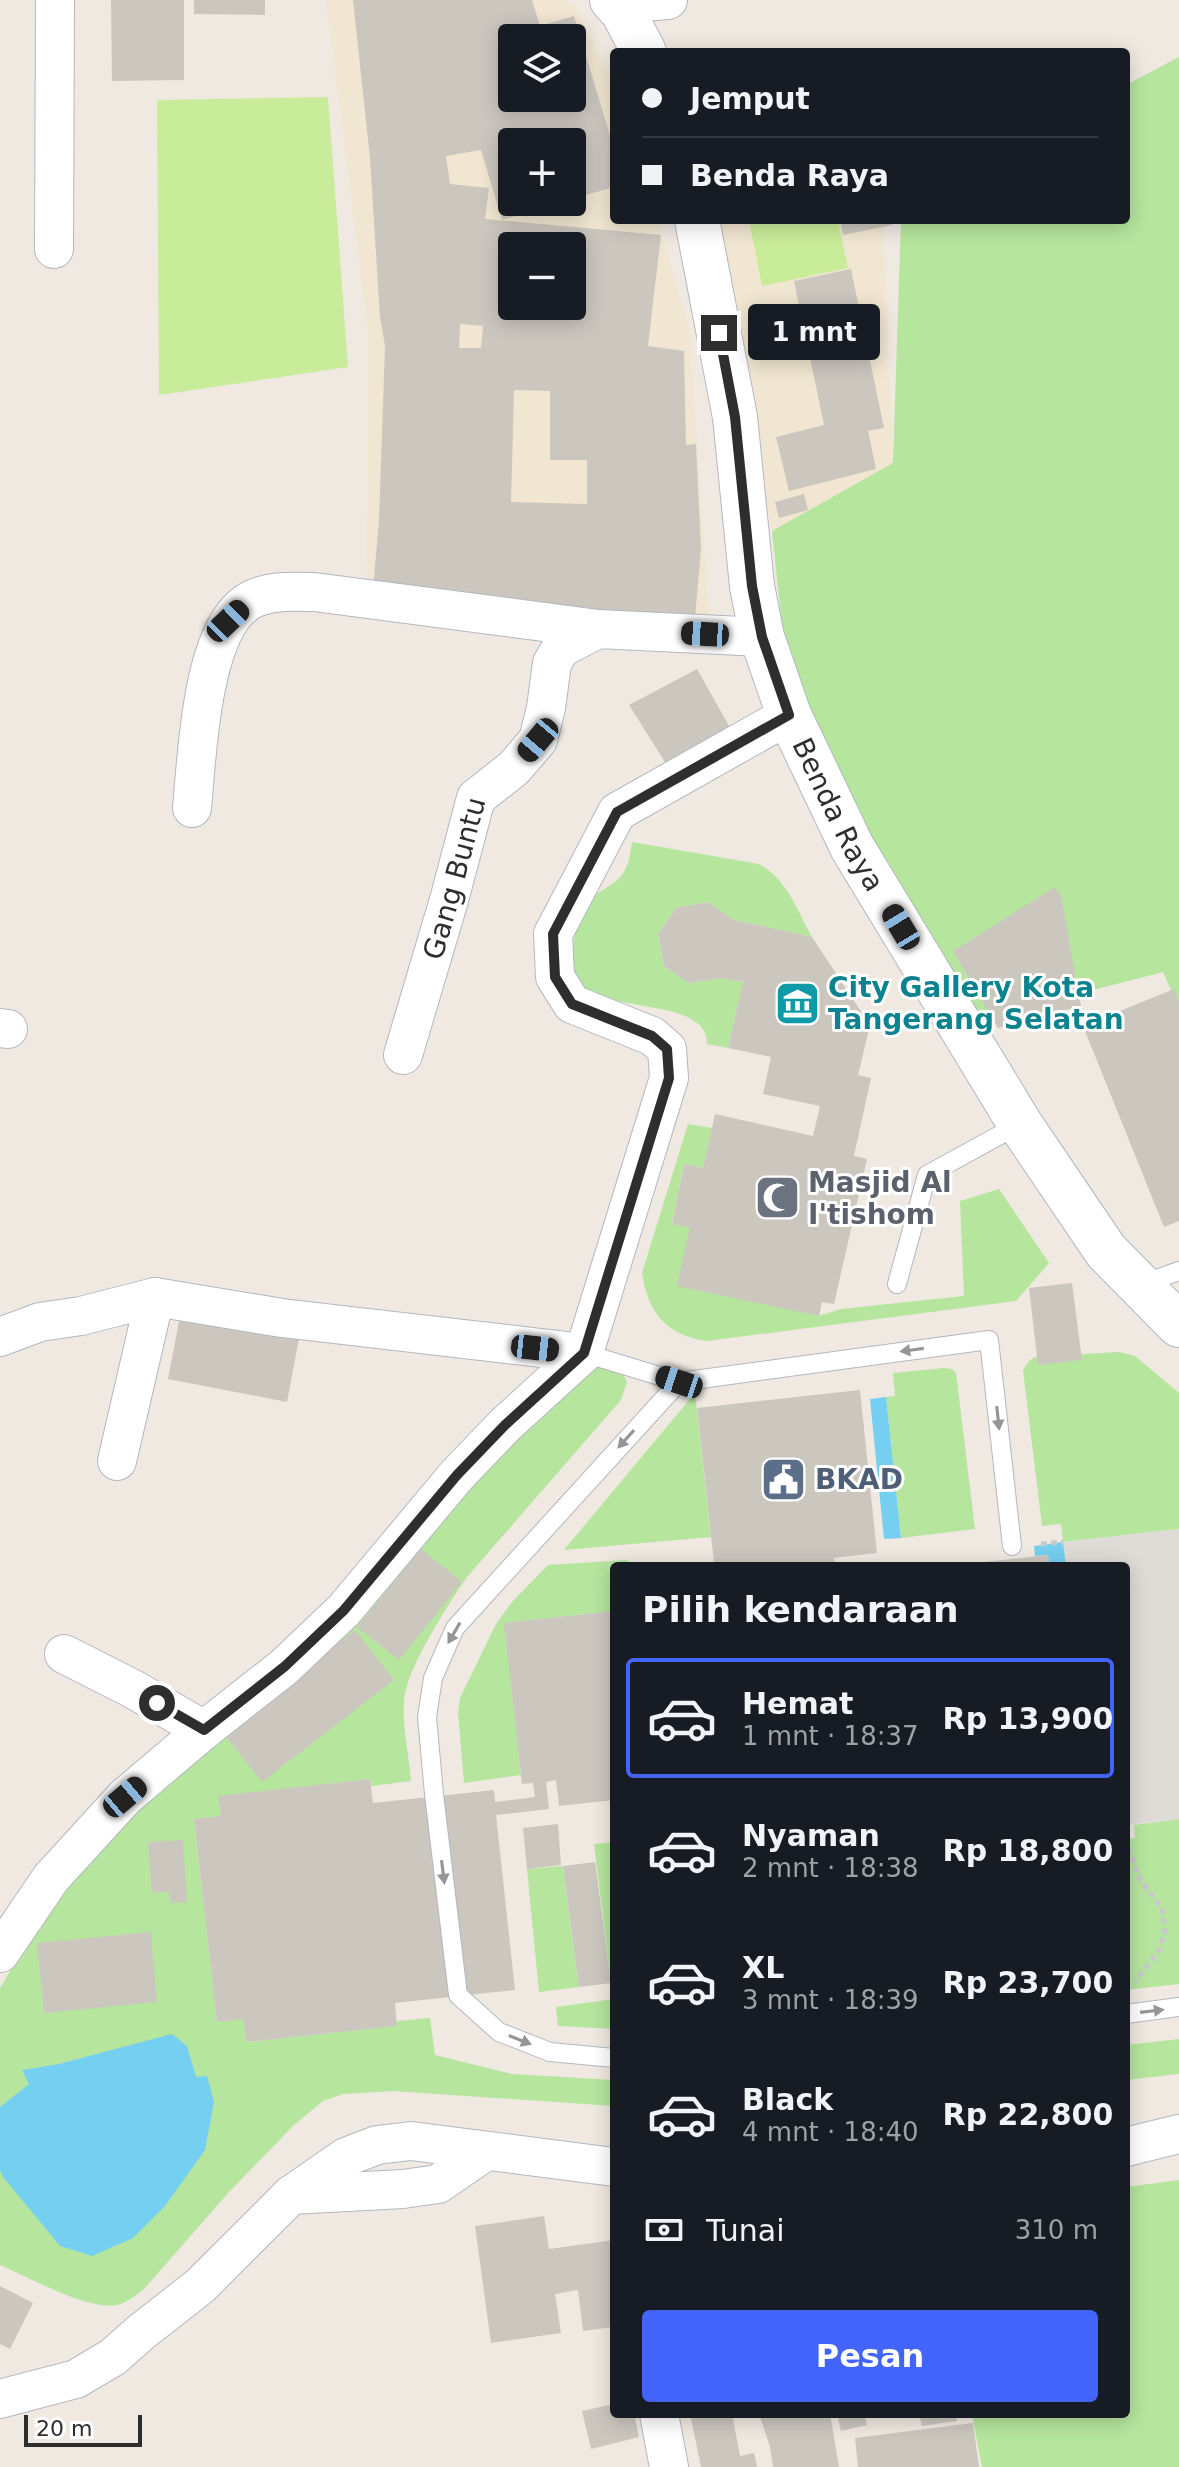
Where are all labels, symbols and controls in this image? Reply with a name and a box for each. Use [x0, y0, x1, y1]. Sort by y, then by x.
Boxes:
map controls [498, 24, 586, 320]
button: layers [498, 24, 586, 112]
text: Jemput [690, 81, 810, 116]
button: + [498, 128, 586, 216]
text: Benda Raya [690, 158, 889, 193]
button: − [498, 232, 586, 320]
callout: 1 mnt [747, 305, 879, 361]
route end [701, 315, 737, 351]
text: 1 mnt [771, 317, 857, 347]
car [202, 596, 254, 646]
car [680, 621, 730, 647]
car [513, 714, 563, 766]
street label: Benda Raya [786, 732, 891, 897]
street label: Gang Buntu [416, 794, 492, 963]
car [878, 900, 924, 954]
place label: City Gallery Kota Tangerang Selatan [828, 971, 1124, 1036]
museum icon: City Gallery Kota Tangerang Selatan [773, 979, 821, 1027]
place label: Masjid Al I'tishom [808, 1166, 952, 1231]
mosque icon: Masjid Al I'tishom [753, 1174, 801, 1222]
car [510, 1334, 560, 1362]
one-way arrow [899, 1344, 924, 1357]
car [652, 1363, 706, 1401]
one-way arrow [991, 1405, 1004, 1430]
one-way arrow [618, 1430, 636, 1449]
public building icon: BKAD [760, 1455, 808, 1503]
place label: BKAD [815, 1463, 903, 1496]
text: Pilih kendaraan [642, 1589, 959, 1630]
one-way arrow [447, 1622, 461, 1644]
icon: car [646, 1682, 718, 1754]
route start [139, 1685, 175, 1721]
text: Hemat [742, 1686, 853, 1721]
text: Rp 13,900 [943, 1701, 1113, 1736]
text: 1 mnt · 18:37 [742, 1721, 919, 1751]
car [99, 1772, 151, 1822]
icon: car [646, 1814, 718, 1886]
text: Nyaman [742, 1818, 880, 1853]
text: Rp 18,800 [943, 1833, 1113, 1868]
text: 2 mnt · 18:38 [742, 1853, 919, 1883]
one-way arrow [437, 1860, 450, 1885]
icon: car [646, 1946, 718, 2018]
text: XL [742, 1950, 784, 1985]
text: Rp 23,700 [943, 1965, 1113, 2000]
text: 3 mnt · 18:39 [742, 1985, 919, 2015]
one-way arrow [1140, 2004, 1165, 2017]
one-way arrow [508, 2034, 532, 2047]
icon: car [646, 2078, 718, 2150]
text: Black [742, 2082, 833, 2117]
text: Rp 22,800 [943, 2097, 1113, 2132]
text: 4 mnt · 18:40 [742, 2117, 919, 2147]
icon: cash [642, 2208, 686, 2252]
text: Tunai [706, 2213, 785, 2248]
text: 310 m [1015, 2215, 1098, 2245]
button: Pesan [642, 2310, 1098, 2402]
scale bar [24, 2411, 142, 2447]
text: 20 m [36, 2416, 92, 2441]

